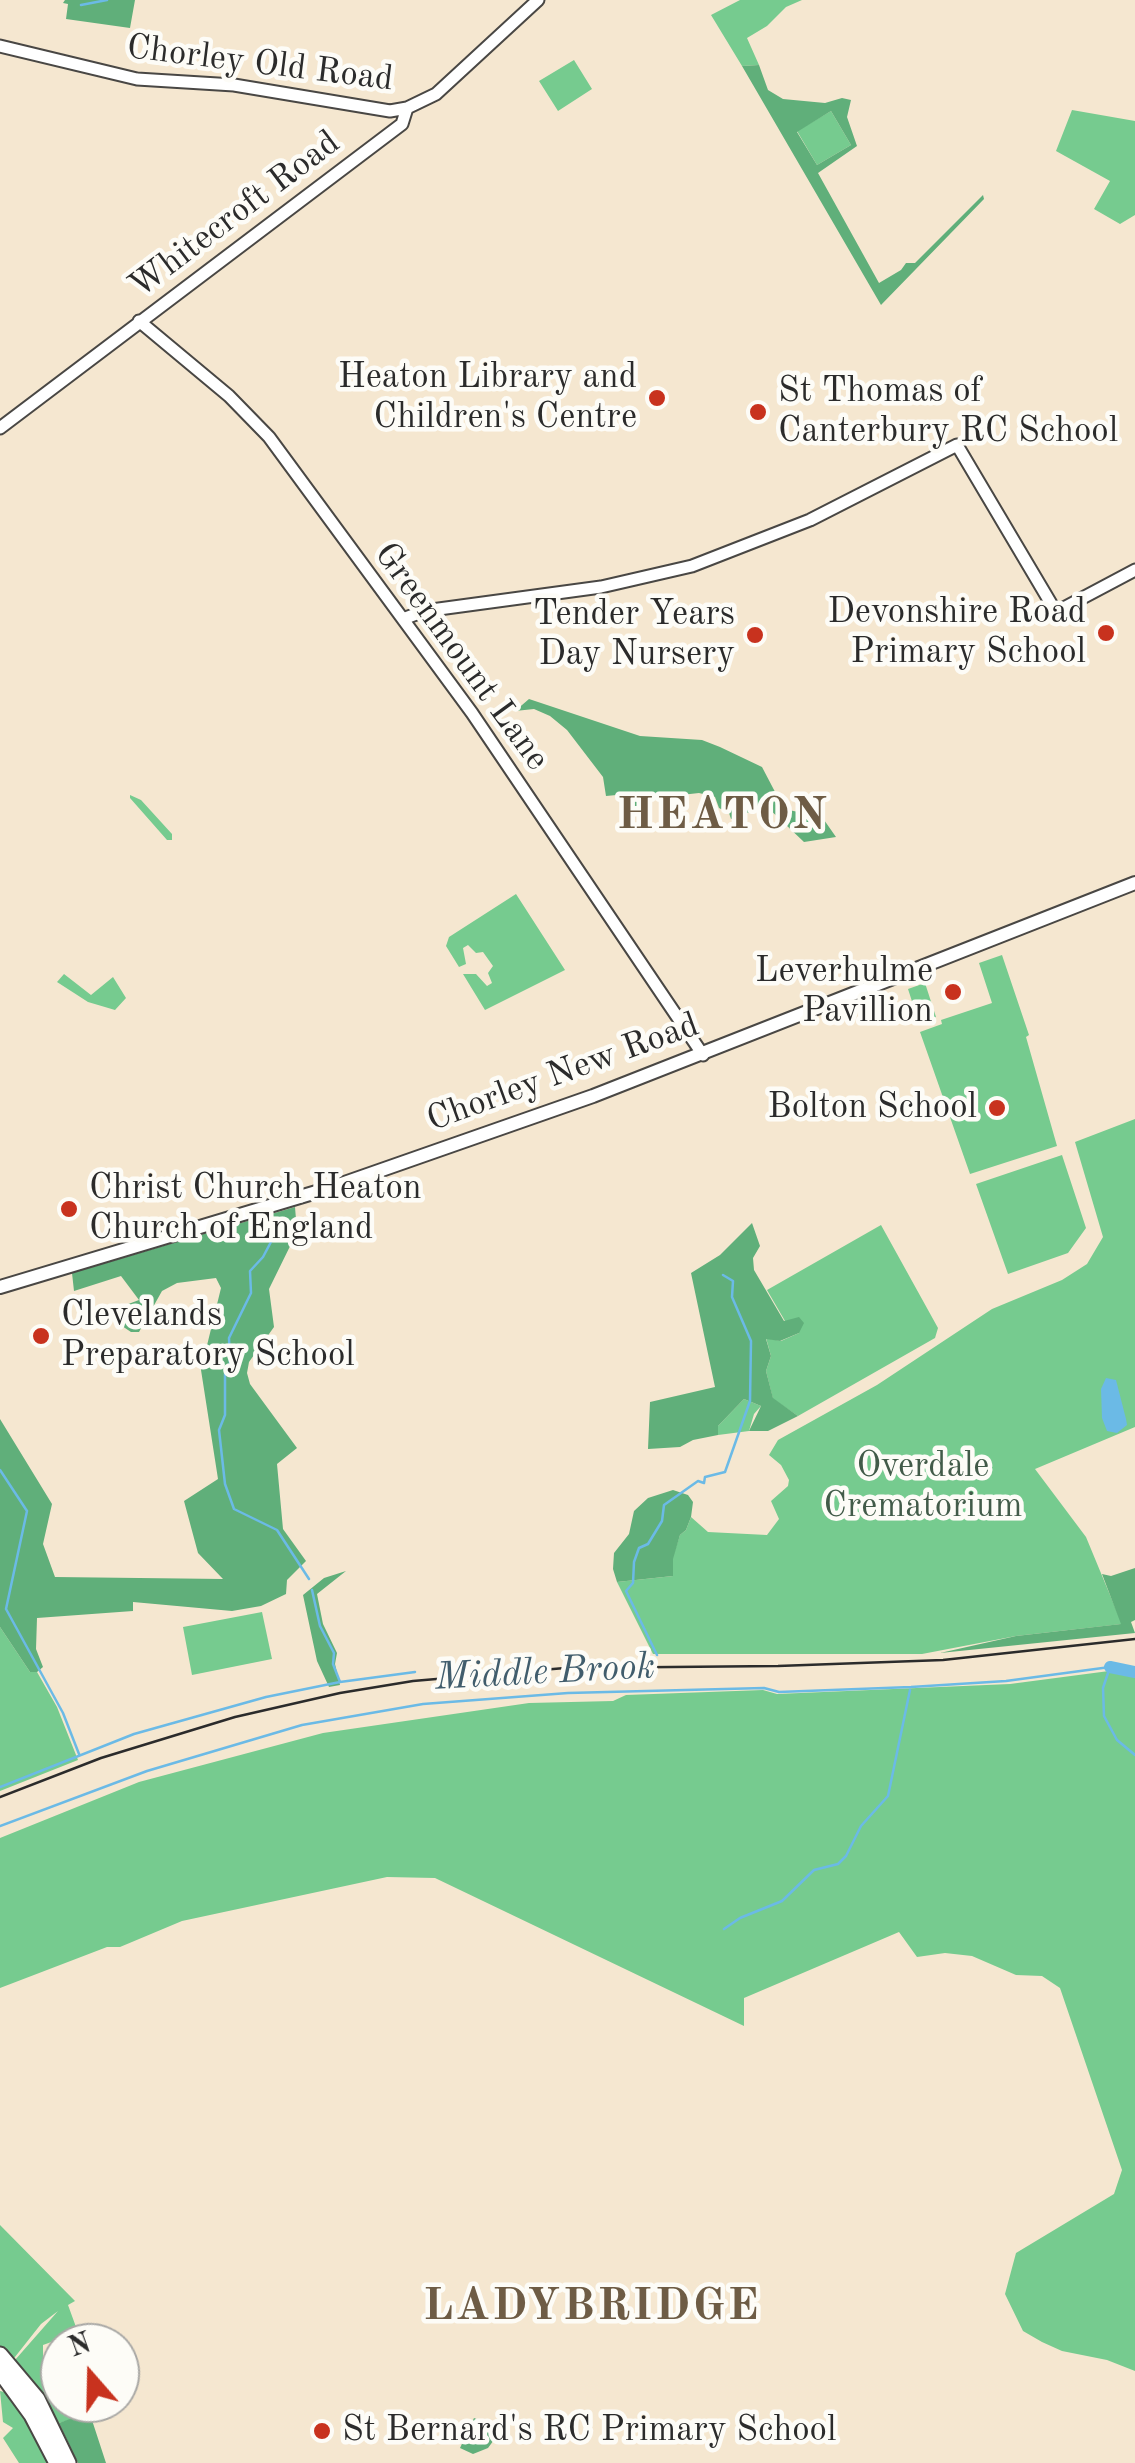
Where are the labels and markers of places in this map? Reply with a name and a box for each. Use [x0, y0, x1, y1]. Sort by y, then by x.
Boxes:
place label: Heaton Library and Children's Centre [338, 357, 637, 439]
place label: St Thomas of Canterbury RC School [778, 371, 1118, 453]
marker: Heaton Library and Children's Centre [646, 387, 668, 409]
marker: St Thomas of Canterbury RC School [747, 401, 769, 423]
place label: Devonshire Road Primary School [828, 592, 1086, 674]
place label: Tender Years Day Nursery [533, 594, 735, 676]
marker: Devonshire Road Primary School [1095, 622, 1117, 644]
marker: Tender Years Day Nursery [744, 624, 766, 646]
place label: Leverhulme Pavillion [755, 951, 933, 1033]
marker: Leverhulme Pavillion [942, 981, 964, 1003]
place label: Bolton School [768, 1087, 977, 1129]
marker: Bolton School [986, 1097, 1008, 1119]
place label: Christ Church Heaton Church of England [89, 1168, 422, 1250]
marker: Christ Church Heaton Church of England [58, 1198, 80, 1220]
place label: Clevelands Preparatory School [61, 1295, 355, 1377]
marker: Clevelands Preparatory School [30, 1325, 52, 1347]
place label: St Bernard's RC Primary School [342, 2410, 836, 2452]
marker: St Bernard's RC Primary School [311, 2420, 333, 2442]

